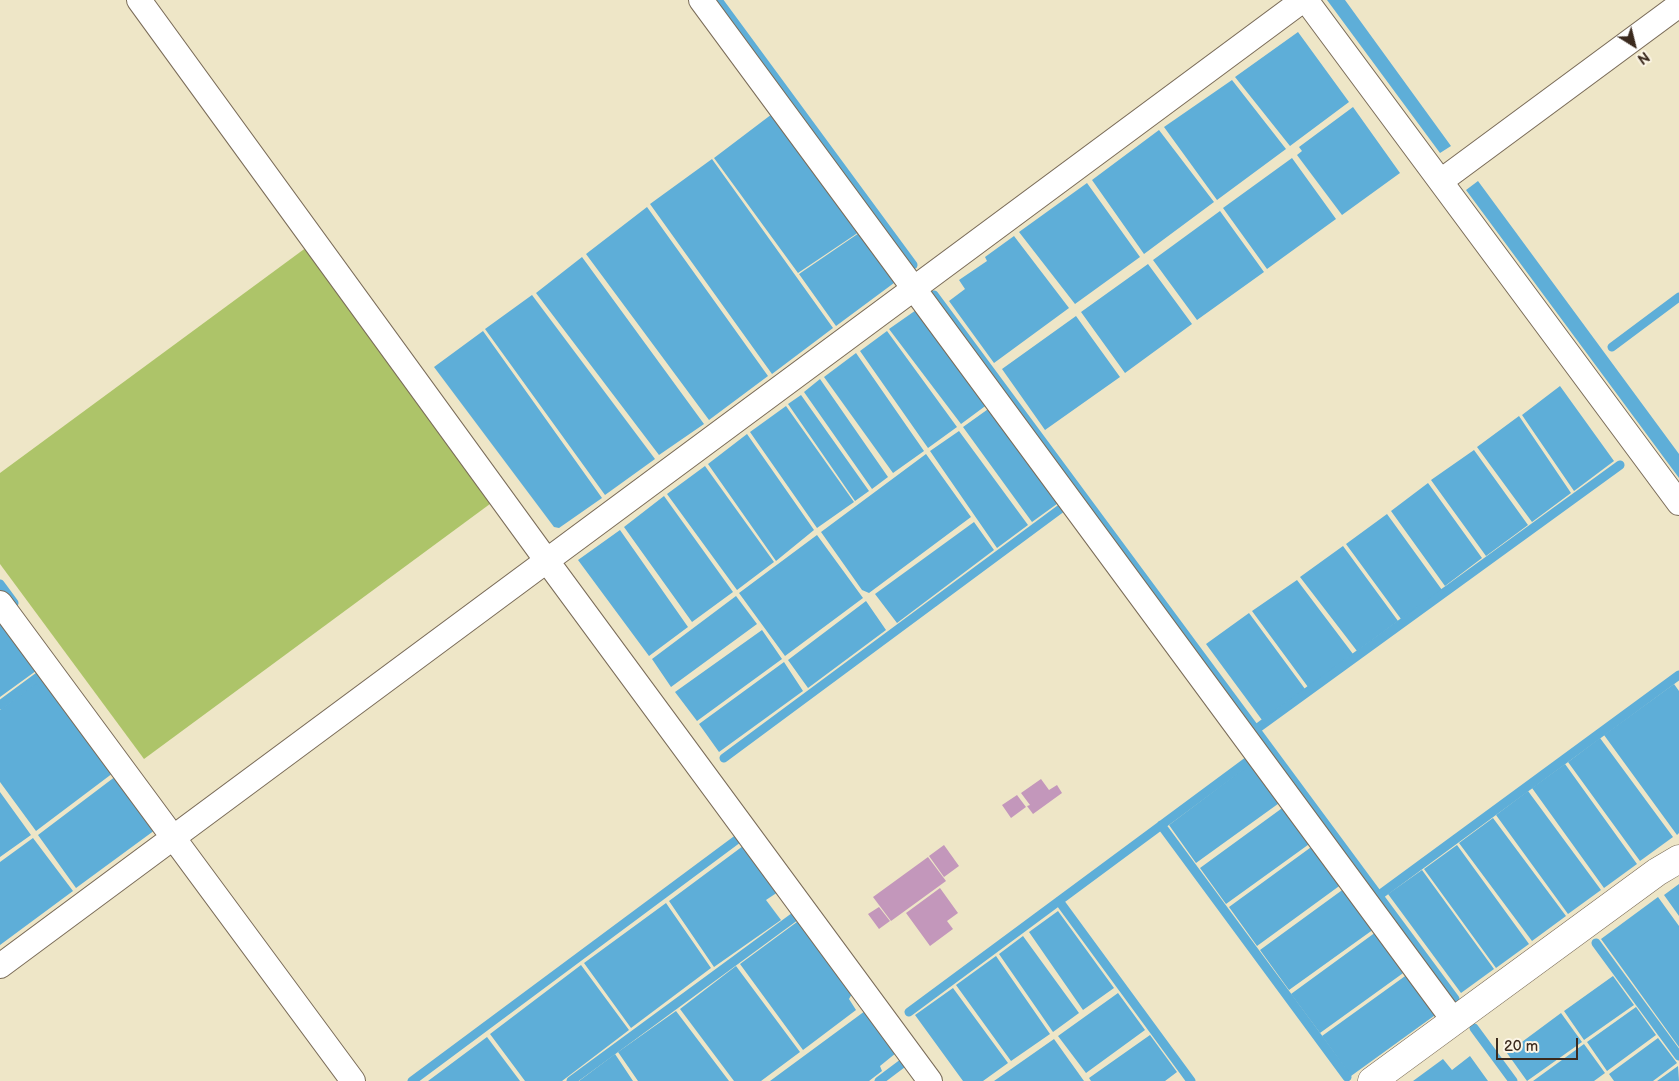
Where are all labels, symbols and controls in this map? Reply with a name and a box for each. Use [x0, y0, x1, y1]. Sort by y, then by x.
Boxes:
north arrow [1609, 20, 1659, 70]
text: N [1634, 48, 1652, 68]
scale bar [1499, 1028, 1582, 1060]
text: 20 m [1504, 1037, 1538, 1056]

